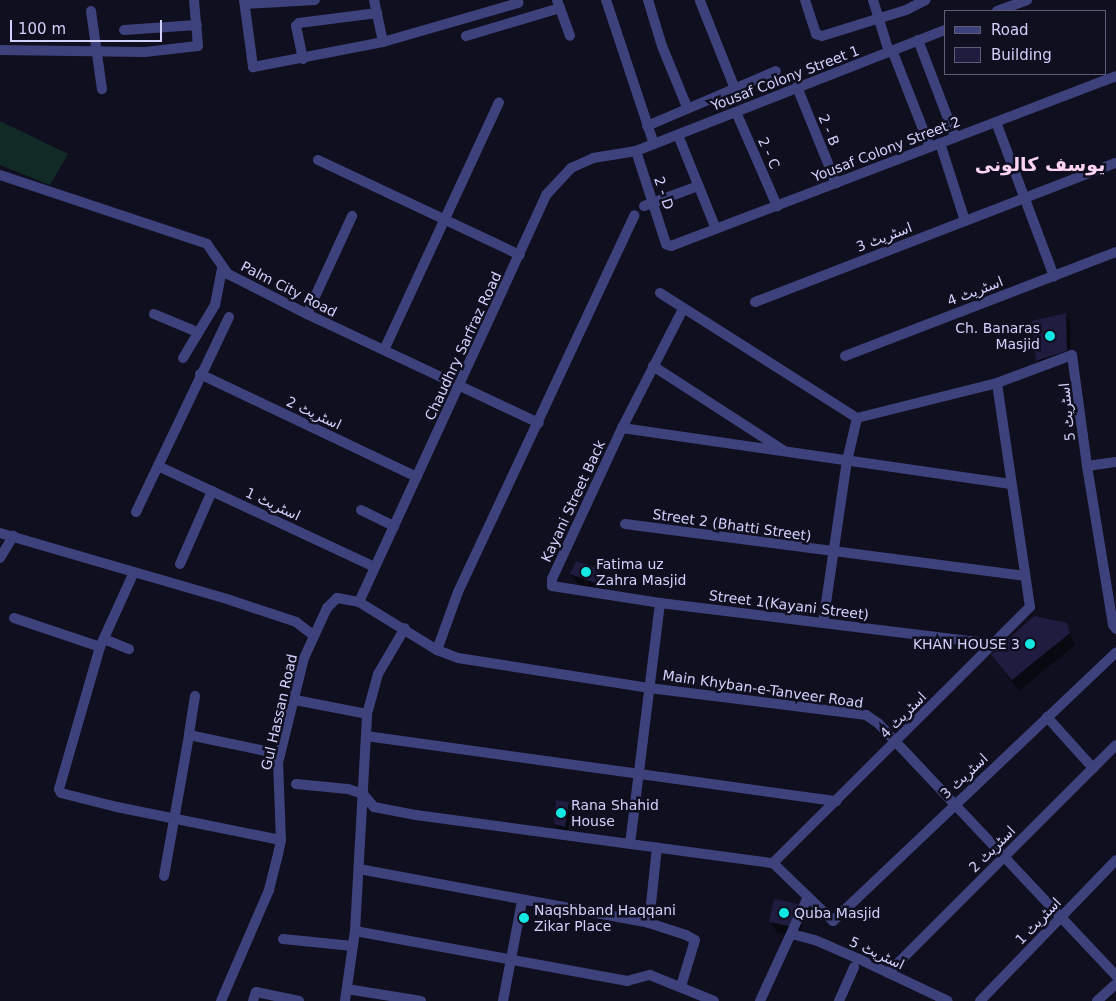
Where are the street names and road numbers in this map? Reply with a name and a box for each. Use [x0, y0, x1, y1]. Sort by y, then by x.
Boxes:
street label: Yousaf Colony Street 1 [708, 42, 862, 114]
street label: 2 - B [815, 112, 843, 148]
street label: Yousaf Colony Street 2 [809, 113, 963, 185]
street label: 2 - C [755, 135, 783, 171]
street label: 2 - D [651, 174, 677, 212]
street label: اسٹریٹ 3 [854, 219, 914, 255]
street label: Palm City Road [238, 258, 340, 320]
street label: Chaudhry Sarfraz Road [421, 269, 505, 423]
street label: اسٹریٹ 4 [945, 273, 1005, 309]
street label: اسٹریٹ 5 [1056, 382, 1078, 442]
street label: اسٹریٹ 2 [284, 393, 344, 433]
street label: Kayani Street Back [537, 437, 609, 565]
street label: اسٹریٹ 1 [243, 484, 303, 524]
street label: Street 2 (Bhatti Street) [652, 506, 812, 544]
street label: Street 1(Kayani Street) [708, 587, 870, 623]
street label: Gul Hassan Road [257, 652, 301, 772]
street label: Main Khyban-e-Tanveer Road [662, 667, 864, 711]
street label: اسٹریٹ 4 [876, 688, 930, 742]
street label: اسٹریٹ 3 [937, 750, 991, 802]
street label: اسٹریٹ 2 [965, 822, 1019, 876]
street label: اسٹریٹ 1 [1012, 894, 1064, 948]
street label: اسٹریٹ 5 [847, 933, 907, 973]

